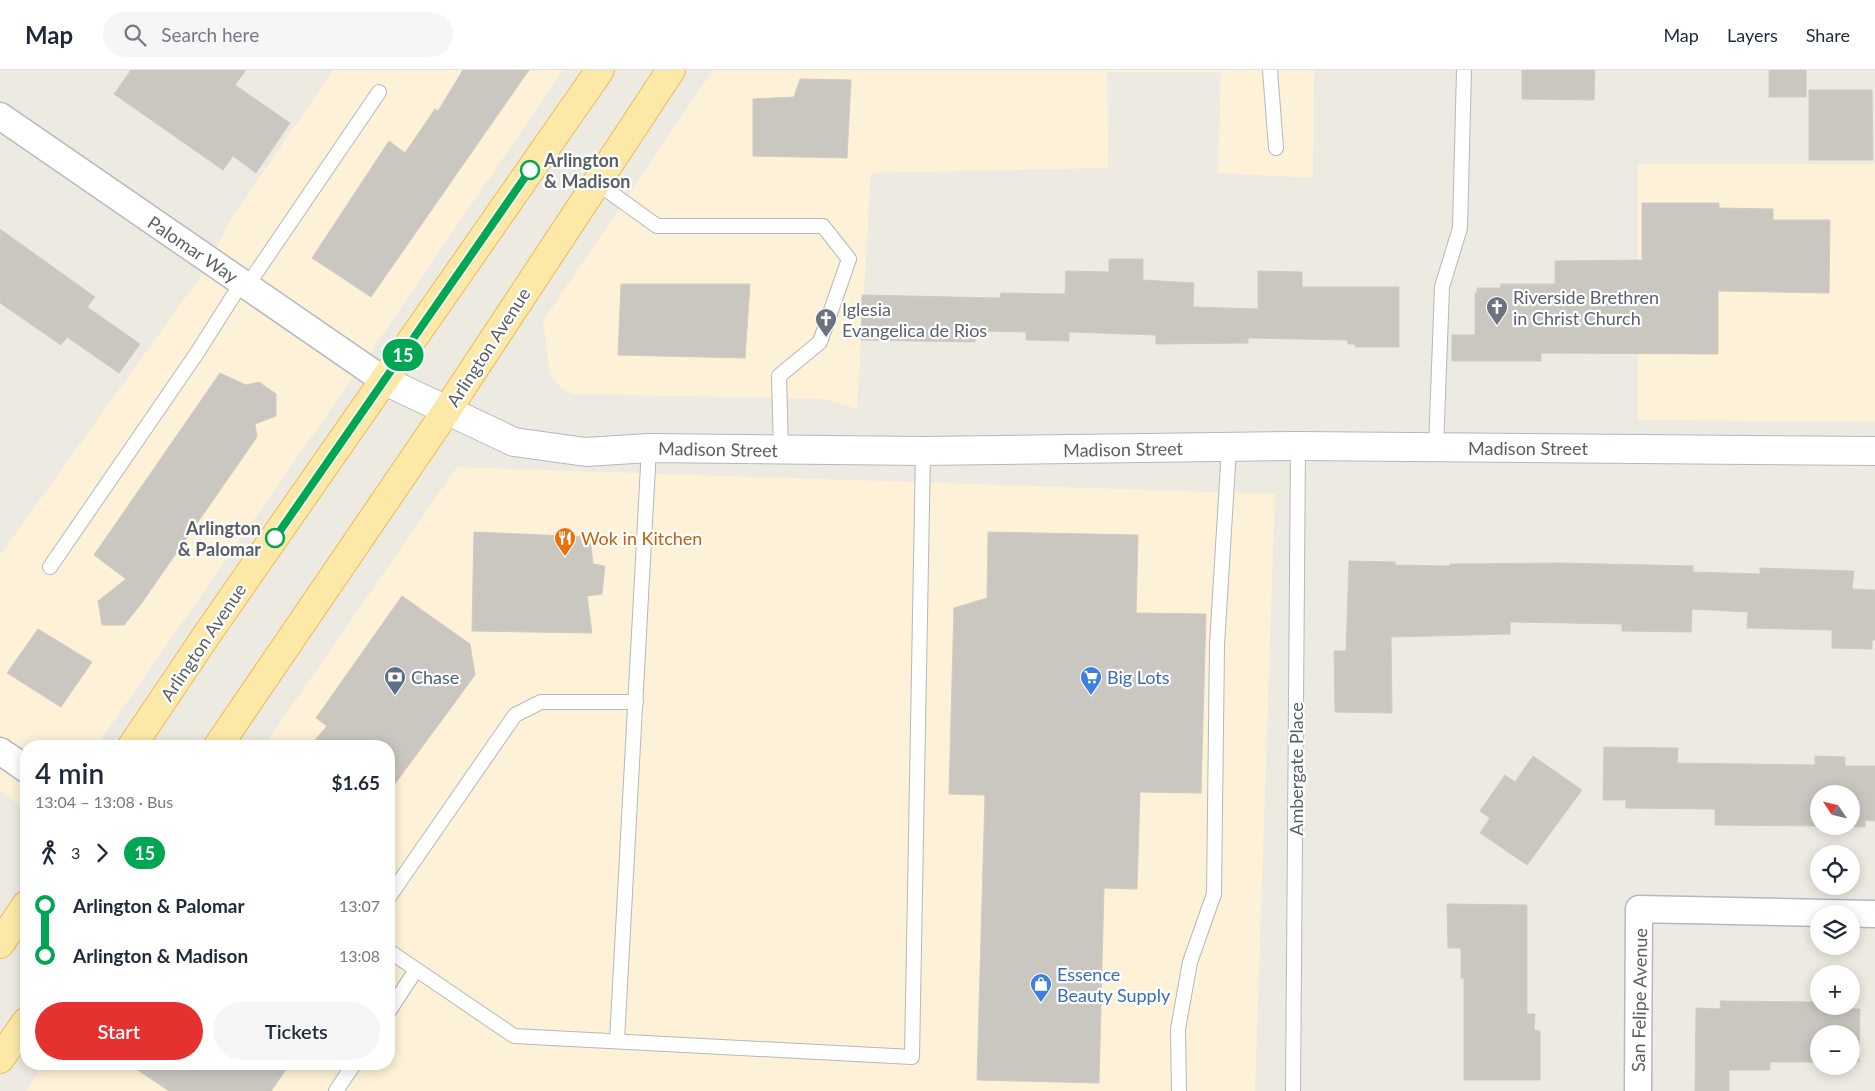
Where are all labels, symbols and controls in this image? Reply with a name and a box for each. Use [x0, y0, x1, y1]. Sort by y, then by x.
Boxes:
search box [103, 12, 453, 57]
text: Map [25, 20, 73, 49]
icon: search [121, 21, 149, 49]
text: Search here [161, 23, 259, 46]
text: Map [1663, 24, 1699, 46]
text: Layers [1727, 24, 1778, 46]
text: Share [1806, 24, 1850, 46]
place label: Arlington & Madison [543, 149, 631, 192]
marker: Arlington & Madison [520, 160, 540, 180]
street label: Palomar Way [144, 211, 243, 288]
street label: Arlington Avenue [441, 284, 535, 410]
place label: Riverside Brethren in Christ Church [1513, 286, 1659, 329]
church icon: Riverside Brethren in Christ Church [1485, 295, 1509, 326]
place label: Iglesia Evangelica de Rios [842, 298, 987, 341]
church icon: Iglesia Evangelica de Rios [814, 307, 838, 338]
line badge: 15 [380, 339, 426, 371]
text: 15 [393, 344, 413, 366]
street label: Madison Street [658, 437, 779, 461]
street label: Madison Street [1063, 437, 1184, 461]
street label: Madison Street [1468, 437, 1588, 459]
place label: Arlington & Palomar [178, 517, 261, 560]
restaurant icon: Wok in Kitchen [553, 526, 577, 557]
place label: Wok in Kitchen [581, 527, 702, 549]
marker: Arlington & Palomar [265, 528, 285, 548]
street label: Arlington Avenue [156, 579, 250, 705]
bank icon: Chase [383, 665, 407, 696]
supermarket icon: Big Lots [1079, 665, 1103, 696]
place label: Chase [411, 666, 459, 688]
place label: Big Lots [1107, 666, 1170, 688]
street label: Ambergate Place [1285, 702, 1307, 836]
text: 4 min [35, 756, 104, 790]
text: $1.65 [331, 771, 380, 794]
north arrow [1810, 785, 1860, 835]
map controls [1810, 785, 1860, 1075]
text: 13:04 – 13:08 · Bus [35, 792, 173, 811]
icon: walk [35, 839, 63, 867]
icon: forward [88, 839, 116, 867]
text: 15 [134, 842, 155, 864]
text: 3 [71, 843, 80, 862]
button: locate [1810, 845, 1860, 895]
text: Arlington & Palomar [73, 894, 245, 917]
text: 13:07 [339, 896, 380, 915]
button: layers [1810, 905, 1860, 955]
street label: San Felipe Avenue [1627, 928, 1651, 1072]
text: Arlington & Madison [73, 944, 248, 967]
text: 13:08 [339, 946, 380, 965]
place label: Essence Beauty Supply [1057, 963, 1171, 1006]
button: + [1810, 965, 1860, 1015]
shop icon: Essence Beauty Supply [1029, 972, 1053, 1003]
button: Start [35, 1002, 203, 1060]
button: Tickets [213, 1002, 380, 1060]
button: − [1810, 1025, 1860, 1075]

